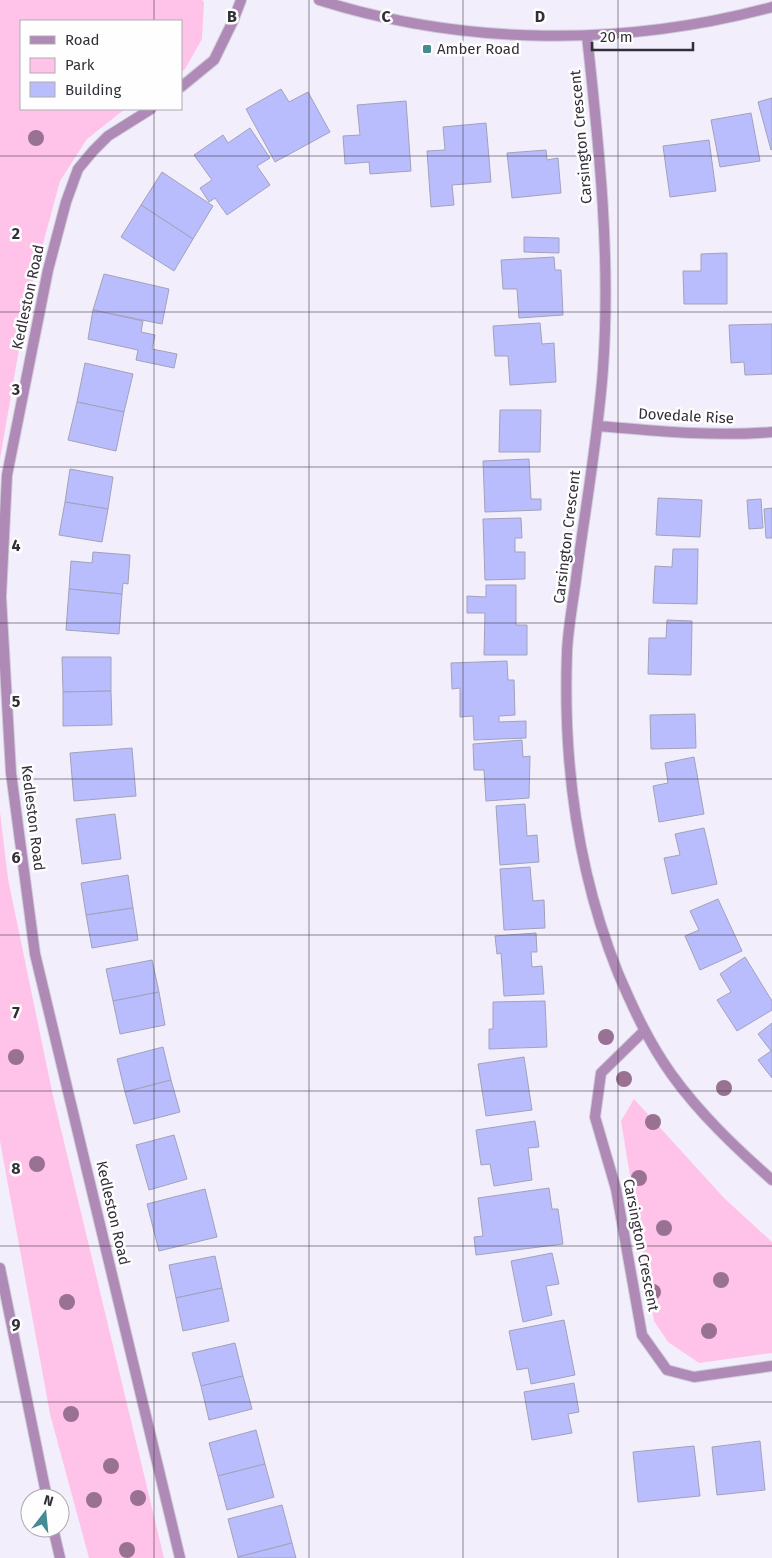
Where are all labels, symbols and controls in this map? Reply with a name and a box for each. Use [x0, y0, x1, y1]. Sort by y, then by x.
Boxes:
text: B [227, 7, 237, 26]
text: C [381, 7, 391, 26]
text: D [535, 7, 545, 26]
legend [20, 20, 182, 110]
scale bar [592, 20, 693, 52]
text: 20 m [600, 28, 633, 46]
text: Road [65, 31, 100, 49]
place label: Amber Road [437, 40, 520, 58]
marker: Amber Road [421, 43, 433, 55]
text: Park [65, 56, 95, 74]
street label: Carsington Crescent [566, 69, 596, 205]
text: Building [65, 81, 121, 99]
text: 2 [12, 224, 20, 243]
street label: Kedleston Road [8, 243, 48, 351]
text: 3 [11, 380, 20, 399]
street label: Dovedale Rise [638, 405, 734, 427]
street label: Carsington Crescent [550, 469, 584, 605]
text: 4 [11, 536, 21, 555]
text: 5 [12, 692, 21, 711]
street label: Kedleston Road [18, 764, 48, 872]
text: 6 [11, 848, 21, 867]
text: 7 [12, 1003, 20, 1022]
text: 8 [11, 1159, 21, 1178]
street label: Kedleston Road [92, 1159, 134, 1267]
street label: Carsington Crescent [619, 1177, 663, 1313]
text: 9 [12, 1315, 21, 1334]
north arrow [20, 1488, 70, 1538]
text: N [42, 1492, 55, 1510]

